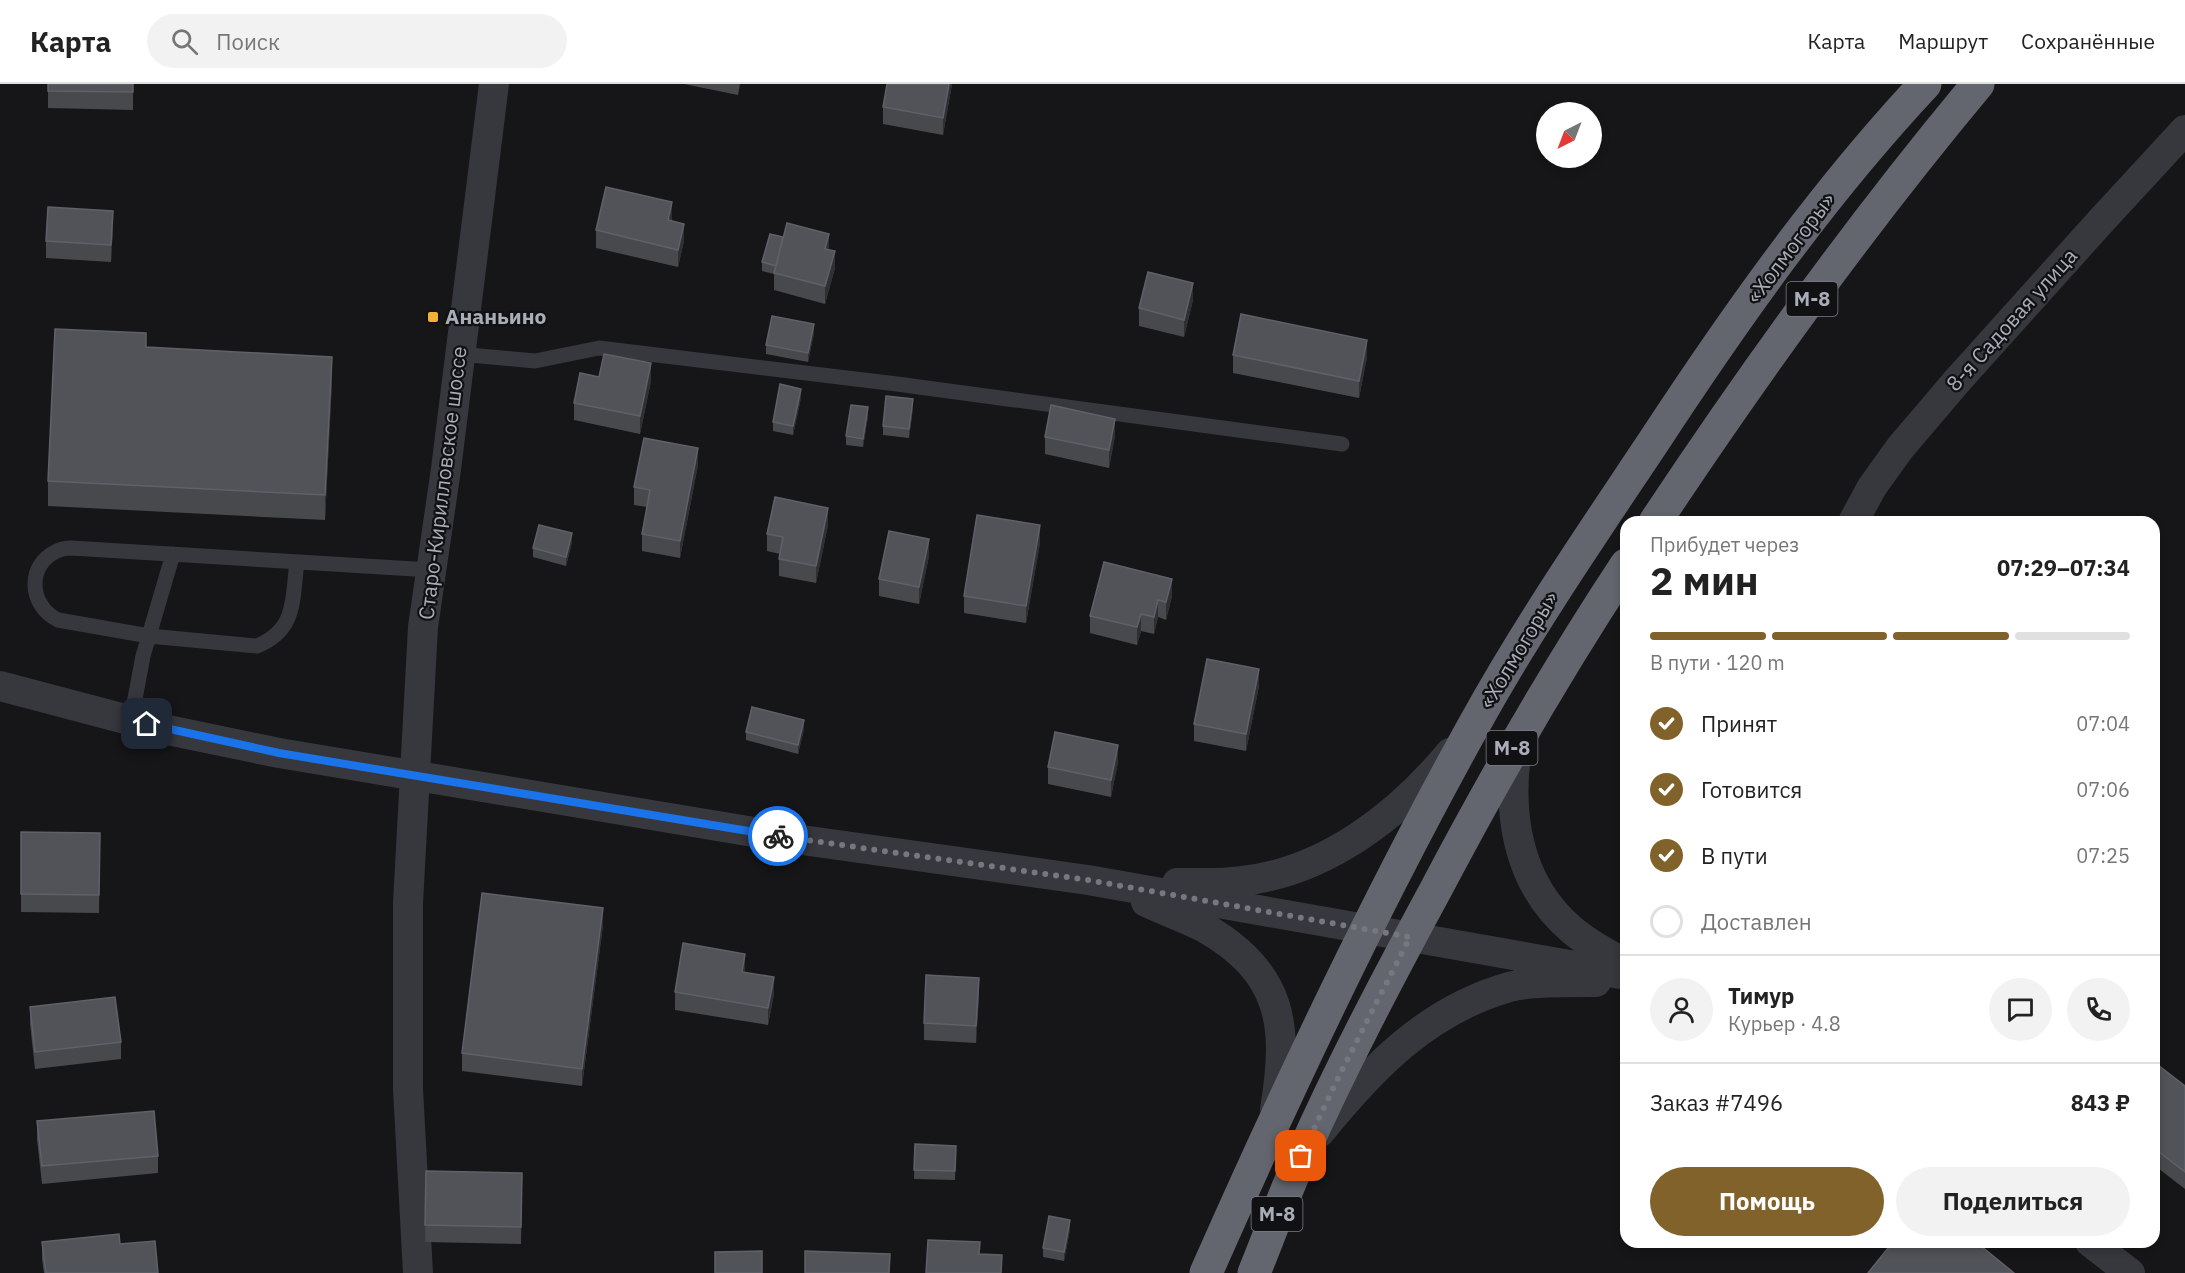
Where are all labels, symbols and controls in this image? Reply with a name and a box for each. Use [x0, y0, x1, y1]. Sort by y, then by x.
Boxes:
search box [147, 14, 567, 68]
text: Карта [30, 23, 111, 60]
icon: search [168, 25, 201, 58]
text: Поиск [216, 27, 280, 56]
text: Карта [1807, 27, 1865, 55]
text: Маршрут [1898, 27, 1988, 55]
text: Сохранённые [2021, 27, 2155, 55]
north arrow [1536, 102, 1602, 168]
map controls [1536, 102, 1602, 168]
street label: «Холмогоры» [1739, 186, 1841, 308]
street label: 8-я Садовая улица [1939, 242, 2083, 397]
road number: М-8 [1786, 282, 1838, 316]
place label: Ананьино [445, 302, 547, 330]
marker: Ананьино [426, 310, 440, 324]
street label: Старо-Кирилловское шоссе [411, 345, 473, 621]
text: Прибудет через [1650, 531, 1799, 558]
text: 07:29–07:34 [1997, 553, 2130, 582]
text: 2 мин [1650, 555, 1759, 606]
street label: «Холмогоры» [1472, 586, 1564, 713]
text: В пути · 120 m [1650, 649, 1785, 676]
pin [121, 698, 172, 749]
icon: home [130, 707, 163, 740]
icon: check [1650, 707, 1683, 740]
text: Принят [1701, 709, 1777, 738]
text: 07:04 [2076, 710, 2130, 737]
road number: М-8 [1486, 731, 1538, 765]
icon: check [1650, 773, 1683, 806]
text: Готовится [1701, 775, 1802, 804]
text: 07:06 [2076, 776, 2130, 803]
courier [748, 806, 808, 866]
icon: bike [762, 820, 795, 853]
icon: check [1650, 839, 1683, 872]
text: В пути [1701, 841, 1768, 870]
text: 07:25 [2076, 842, 2130, 869]
text: Доставлен [1701, 907, 1812, 936]
button: person [1650, 978, 1713, 1041]
button: chat [1989, 978, 2052, 1041]
button: phone [2067, 978, 2130, 1041]
text: Тимур [1728, 981, 1794, 1010]
text: Курьер · 4.8 [1728, 1010, 1841, 1037]
text: Заказ #7496 [1650, 1088, 1783, 1117]
text: 843 ₽ [2071, 1088, 2130, 1117]
pin [1275, 1130, 1326, 1181]
icon: bag [1284, 1139, 1317, 1172]
button: Помощь [1650, 1167, 1884, 1236]
button: Поделиться [1896, 1167, 2130, 1236]
road number: М-8 [1252, 1197, 1302, 1231]

